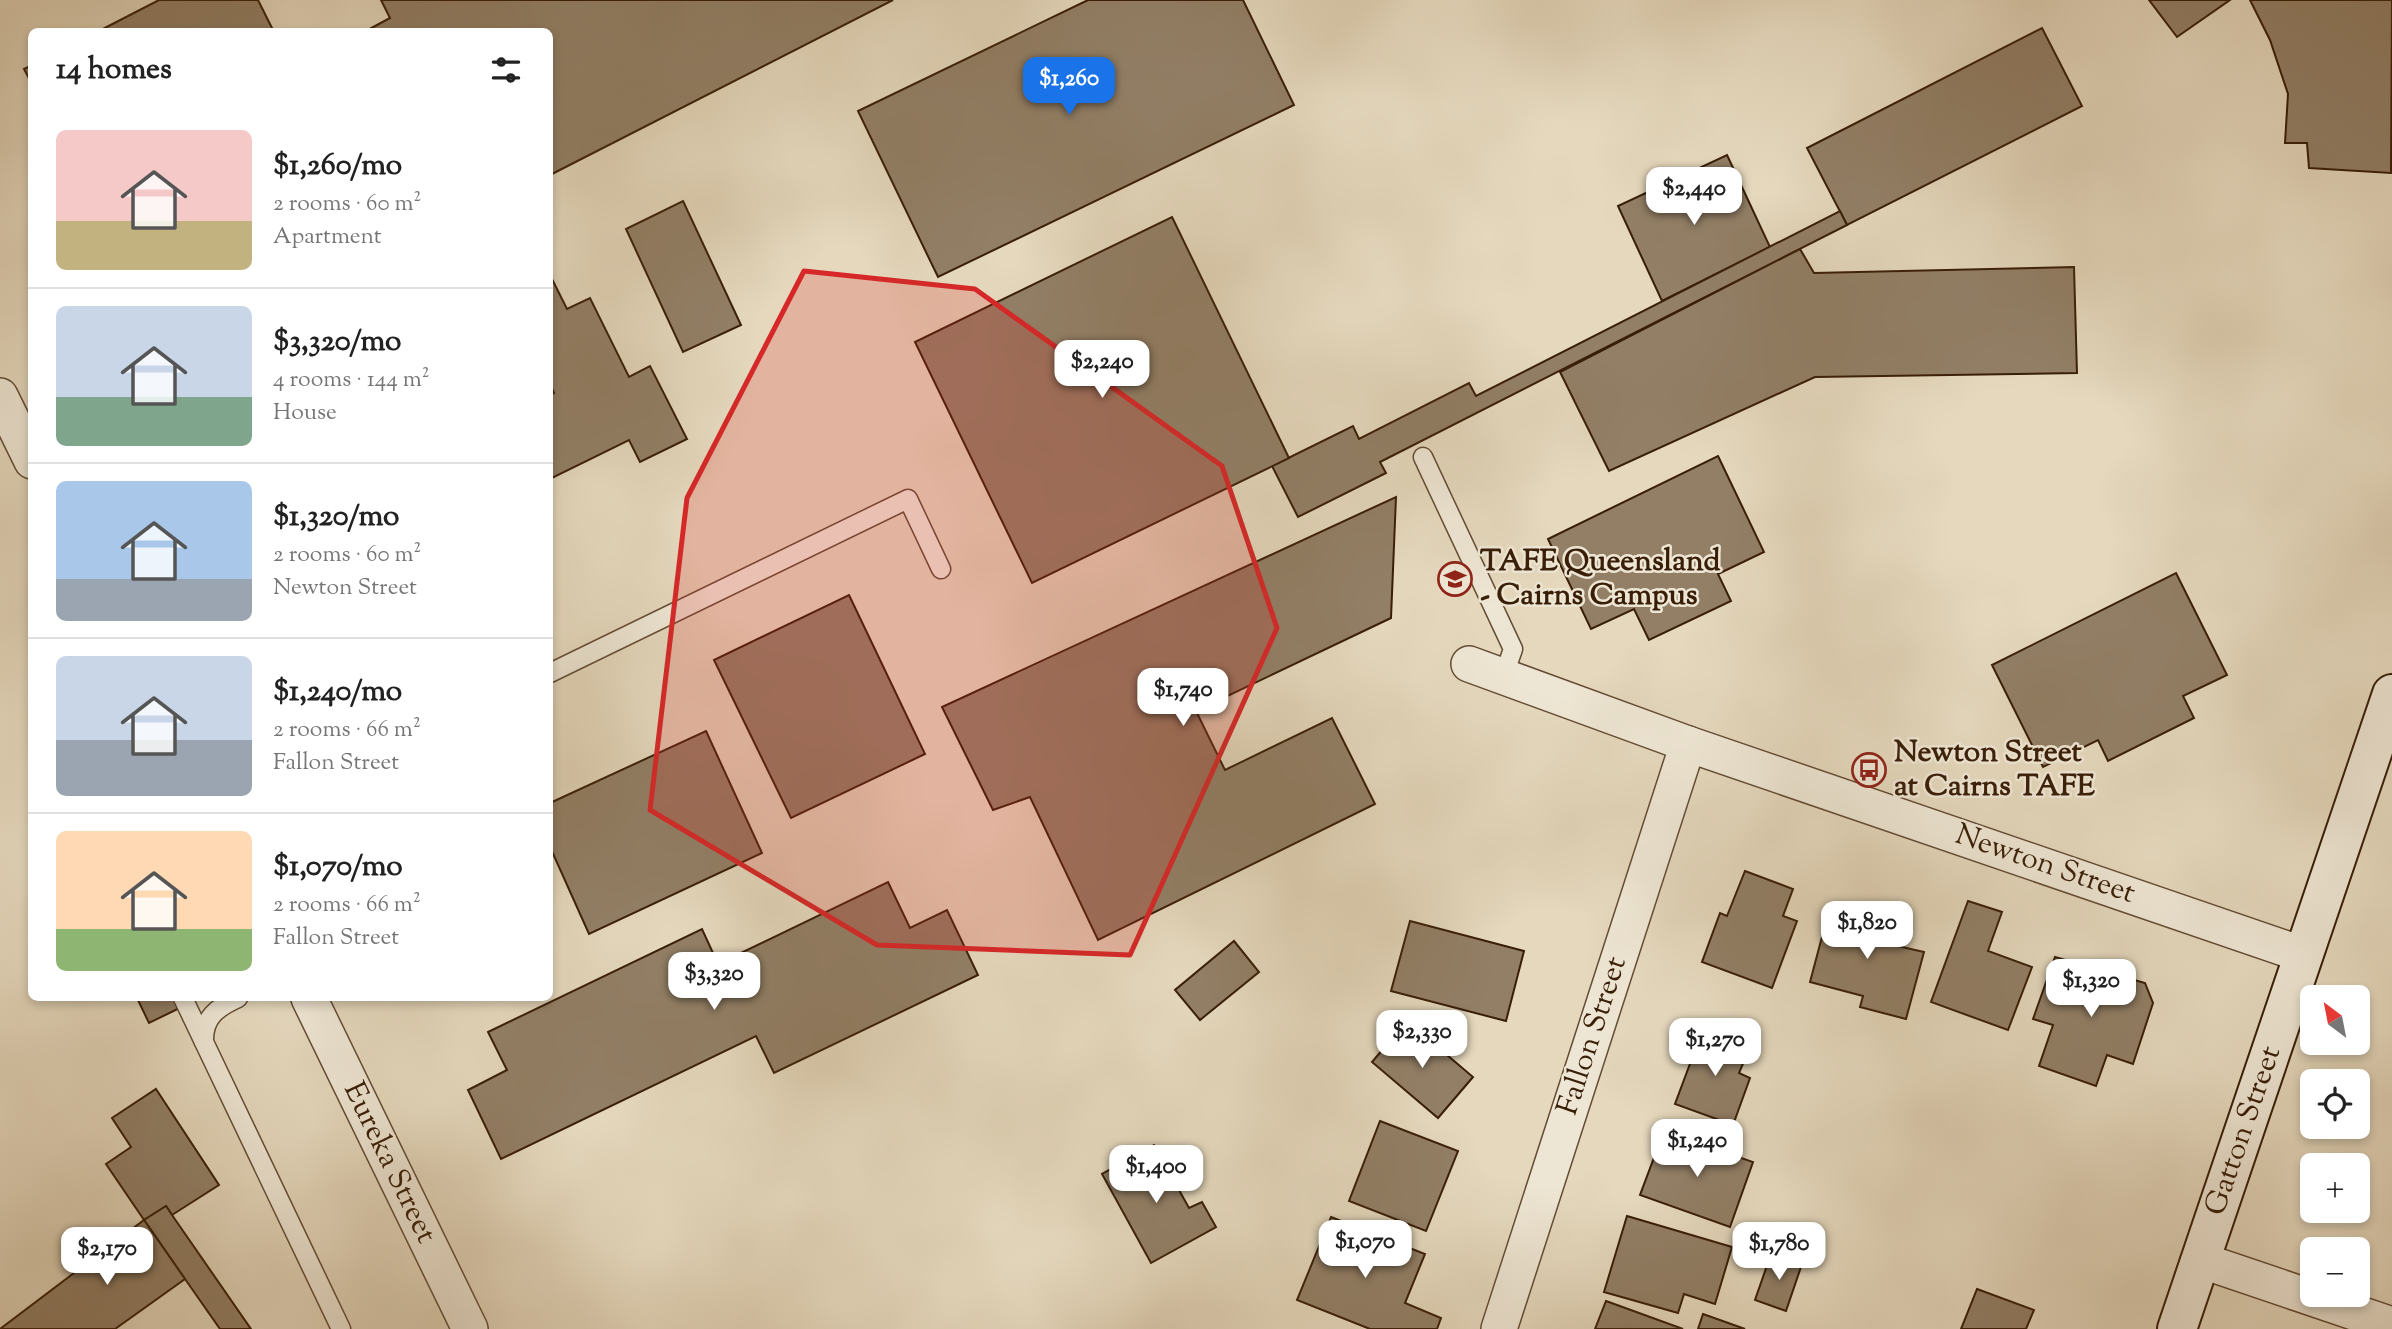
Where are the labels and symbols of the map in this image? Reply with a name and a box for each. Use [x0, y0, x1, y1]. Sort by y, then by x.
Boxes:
pin: $1,260 [1012, 58, 1126, 117]
pin: $2,440 [1637, 168, 1751, 227]
pin: $2,240 [1045, 340, 1159, 400]
place label: TAFE Queensland - Cairns Campus [1480, 541, 1720, 618]
school or university icon: TAFE Queensland - Cairns Campus [1436, 560, 1474, 598]
pin: $1,740 [1126, 668, 1240, 728]
place label: Newton Street at Cairns TAFE [1894, 732, 2096, 809]
bus stop icon: Newton Street at Cairns TAFE [1850, 751, 1888, 789]
street label: Newton Street [1949, 814, 2141, 916]
pin: $1,820 [1810, 902, 1924, 961]
street label: Fallon Street [1547, 951, 1639, 1121]
pin: $3,320 [657, 953, 771, 1012]
pin: $1,320 [2034, 960, 2148, 1019]
north arrow [2300, 985, 2370, 1055]
pin: $2,330 [1365, 1010, 1479, 1070]
pin: $1,270 [1658, 1018, 1772, 1078]
street label: Gatton Street [2195, 1041, 2293, 1221]
street label: Eureka Street [331, 1075, 447, 1251]
pin: $1,240 [1640, 1120, 1754, 1179]
pin: $1,400 [1099, 1146, 1213, 1205]
pin: $1,070 [1308, 1220, 1422, 1280]
pin: $1,780 [1722, 1222, 1836, 1282]
pin: $2,170 [50, 1228, 164, 1287]

